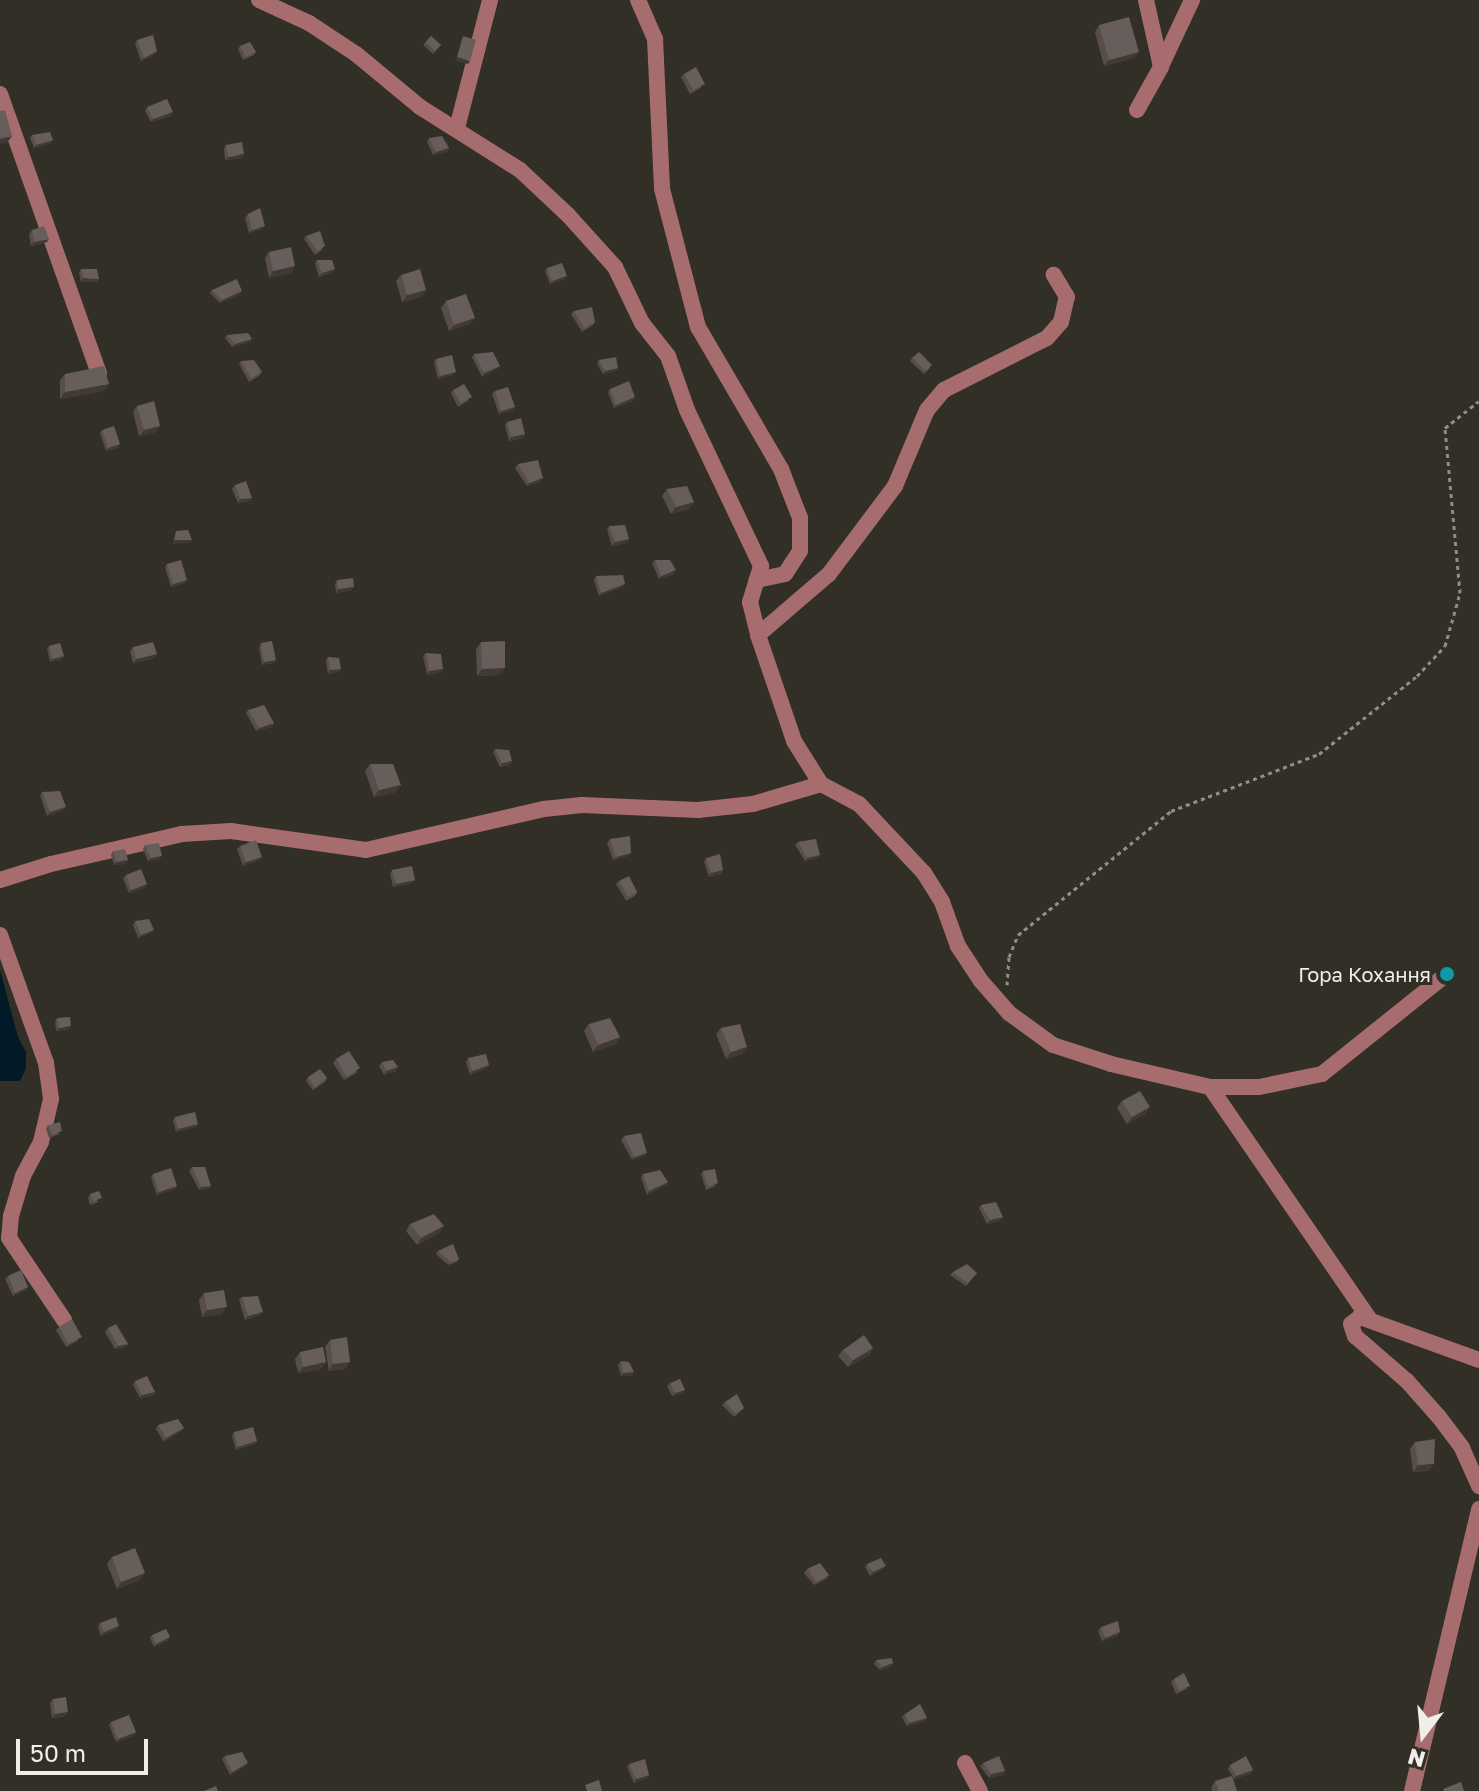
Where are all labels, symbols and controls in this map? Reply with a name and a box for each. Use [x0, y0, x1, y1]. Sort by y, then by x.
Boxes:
place label: Гора Кохання [1298, 962, 1431, 986]
marker: Гора Кохання [1438, 965, 1456, 983]
north arrow [1383, 1695, 1463, 1775]
scale bar [20, 1723, 152, 1773]
text: 50 m [30, 1738, 86, 1767]
text: N [1404, 1743, 1428, 1774]

